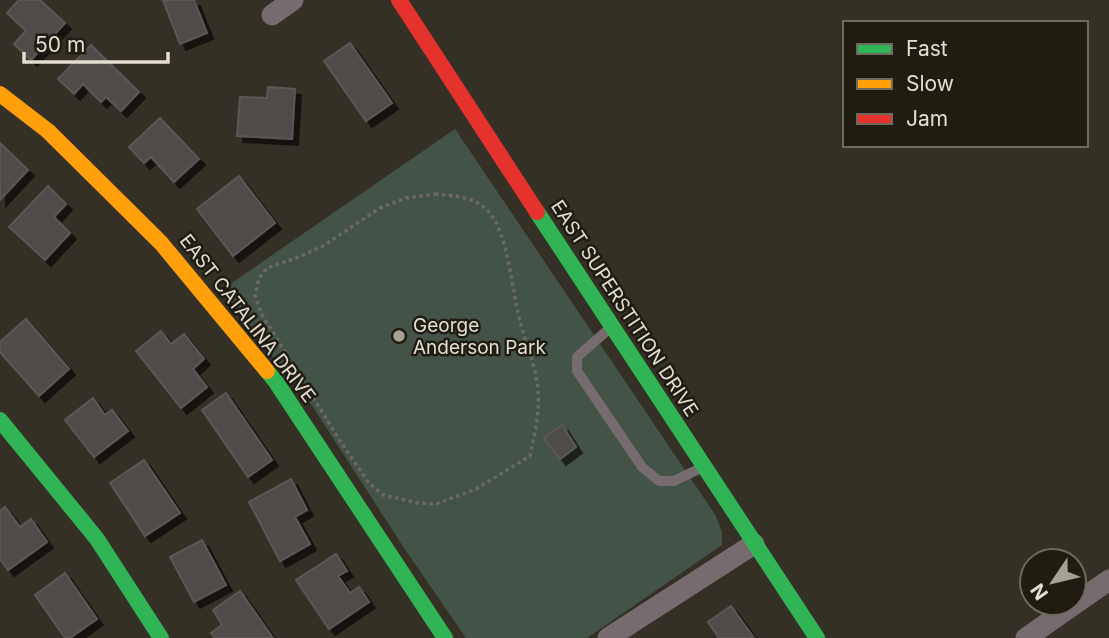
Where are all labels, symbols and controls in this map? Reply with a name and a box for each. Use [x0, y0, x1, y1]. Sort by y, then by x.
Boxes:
scale bar [24, 21, 168, 65]
legend [843, 21, 1088, 147]
text: 50 m [35, 32, 85, 57]
text: Fast [906, 36, 948, 61]
text: Slow [906, 71, 954, 96]
text: Jam [906, 106, 948, 131]
street label: EAST SUPERSTITION DRIVE [546, 196, 703, 421]
street label: EAST CATALINA DRIVE [175, 230, 320, 407]
place label: George Anderson Park [413, 314, 546, 359]
marker: George Anderson Park [391, 328, 407, 344]
north arrow [1018, 547, 1088, 617]
text: N [1026, 579, 1053, 604]

